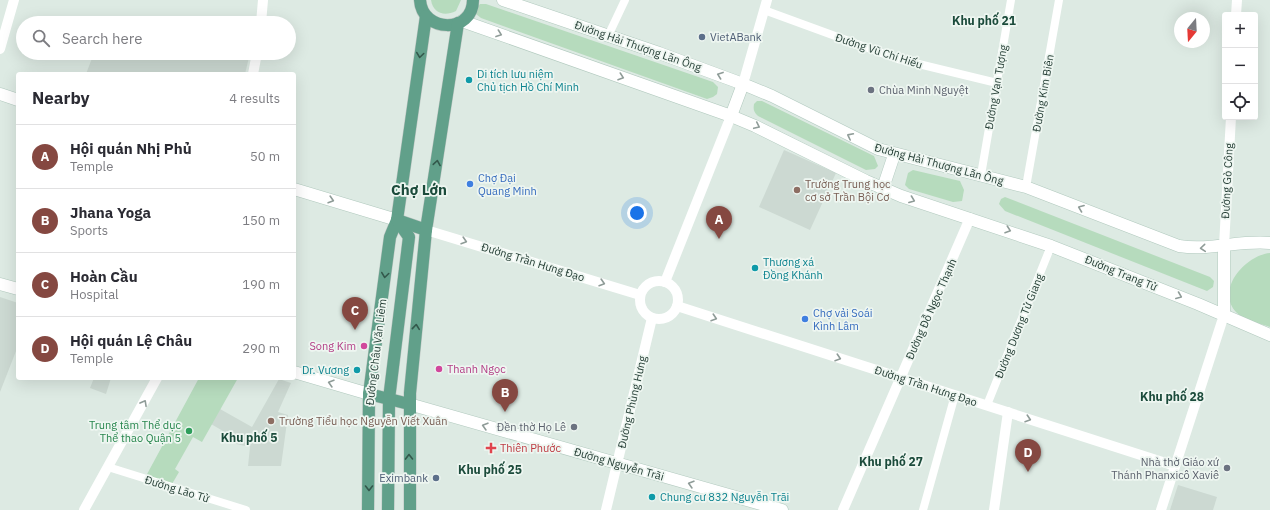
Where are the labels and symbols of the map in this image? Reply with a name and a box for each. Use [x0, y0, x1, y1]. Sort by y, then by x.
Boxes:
district label: Khu phố 21 [952, 12, 1016, 28]
north arrow [1174, 12, 1210, 48]
street label: Đường Hải Thượng Lãn Ông [573, 18, 703, 74]
one-way arrow [495, 29, 502, 38]
place label: VietABank [710, 30, 762, 44]
street label: Đường Vũ Chí Hiếu [834, 30, 924, 72]
marker: VietABank [697, 32, 707, 42]
street label: Đường Vạn Tượng [982, 43, 1010, 130]
one-way arrow [416, 52, 425, 58]
street label: Đường Kim Biên [1029, 53, 1057, 133]
place label: Di tích lưu niệm Chủ tịch Hồ Chí Minh [477, 67, 579, 94]
one-way arrow [717, 72, 724, 80]
one-way arrow [618, 73, 625, 81]
marker: Di tích lưu niệm Chủ tịch Hồ Chí Minh [464, 75, 474, 85]
place label: Chùa Minh Nguyệt [879, 83, 969, 97]
marker: Chùa Minh Nguyệt [866, 85, 876, 95]
one-way arrow [752, 121, 760, 129]
one-way arrow [847, 134, 855, 141]
street label: Đường Hải Thượng Lãn Ông [873, 140, 1005, 188]
street label: Đường Gò Công [1218, 143, 1236, 219]
one-way arrow [432, 160, 441, 166]
place label: Chợ Đại Quang Minh [478, 171, 537, 198]
place label: Trường Trung học cơ sở Trần Bội Cơ [805, 177, 891, 204]
marker: Chợ Đại Quang Minh [465, 179, 475, 189]
district label: Chợ Lớn [391, 180, 447, 199]
marker: Trường Trung học cơ sở Trần Bội Cơ [792, 185, 802, 195]
one-way arrow [328, 195, 335, 204]
one-way arrow [908, 195, 915, 203]
your location [627, 203, 647, 223]
one-way arrow [1077, 205, 1085, 213]
pin: A [706, 206, 732, 239]
one-way arrow [1004, 225, 1011, 234]
one-way arrow [460, 236, 467, 245]
street label: Đường Trần Hưng Đạo [480, 240, 586, 284]
one-way arrow [1200, 243, 1206, 252]
street label: Đường Trang Tử [1083, 252, 1160, 294]
place label: Thương xá Đồng Khánh [763, 255, 823, 282]
street label: Đường Đỗ Ngọc Thạnh [902, 256, 960, 362]
marker: Thương xá Đồng Khánh [750, 263, 760, 273]
street label: Đường Dương Tử Giang [992, 271, 1047, 380]
one-way arrow [381, 272, 390, 278]
one-way arrow [598, 278, 605, 287]
one-way arrow [1175, 292, 1182, 300]
pin: C [342, 297, 368, 330]
street label: Đường Châu Văn Liêm [363, 298, 389, 406]
place label: Chợ vải Soái Kình Lâm [813, 306, 873, 333]
one-way arrow [710, 313, 717, 322]
marker: Chợ vải Soái Kình Lâm [800, 314, 810, 324]
one-way arrow [412, 324, 421, 330]
place label: Song Kim [309, 339, 356, 353]
marker: Song Kim [359, 341, 369, 351]
one-way arrow [834, 353, 841, 361]
street label: Đường Phùng Hưng [615, 354, 649, 450]
place label: Thanh Ngọc [447, 362, 506, 376]
place label: Dr. Vương [302, 363, 349, 377]
street label: Đường Trần Hưng Đạo [873, 363, 979, 409]
marker: Thanh Ngọc [434, 364, 444, 374]
marker: Dr. Vương [352, 365, 362, 375]
one-way arrow [328, 379, 335, 388]
pin: B [492, 379, 518, 412]
district label: Khu phố 28 [1140, 388, 1204, 404]
one-way arrow [139, 399, 146, 407]
place label: Trường Tiểu học Nguyễn Viết Xuân [279, 414, 447, 428]
one-way arrow [1025, 414, 1032, 423]
marker: Trường Tiểu học Nguyễn Viết Xuân [266, 416, 276, 426]
place label: Trung tâm Thể dục Thể thao Quận 5 [89, 418, 181, 445]
place label: Đền thờ Họ Lê [497, 420, 566, 434]
one-way arrow [482, 422, 489, 431]
marker: Đền thờ Họ Lê [569, 422, 579, 432]
marker: Trung tâm Thể dục Thể thao Quận 5 [184, 426, 194, 436]
district label: Khu phố 5 [221, 429, 277, 445]
pin: D [1015, 439, 1041, 472]
place label: Thiên Phước [500, 441, 561, 455]
marker: Thiên Phước [485, 442, 497, 454]
street label: Đường Nguyễn Trãi [572, 444, 666, 484]
district label: Khu phố 27 [859, 453, 923, 469]
one-way arrow [405, 454, 413, 460]
place label: Nhà thờ Giáo xứ Thánh Phanxicô Xaviê [1111, 455, 1220, 482]
district label: Khu phố 25 [458, 461, 522, 477]
marker: Nhà thờ Giáo xứ Thánh Phanxicô Xaviê [1222, 463, 1232, 473]
place label: Eximbank [379, 471, 428, 485]
street label: Đường Lão Tử [143, 473, 212, 506]
marker: Eximbank [431, 473, 441, 483]
one-way arrow [688, 480, 695, 489]
one-way arrow [365, 485, 373, 491]
place label: Chung cư 832 Nguyễn Trãi [660, 490, 789, 504]
marker: Chung cư 832 Nguyễn Trãi [647, 492, 657, 502]

